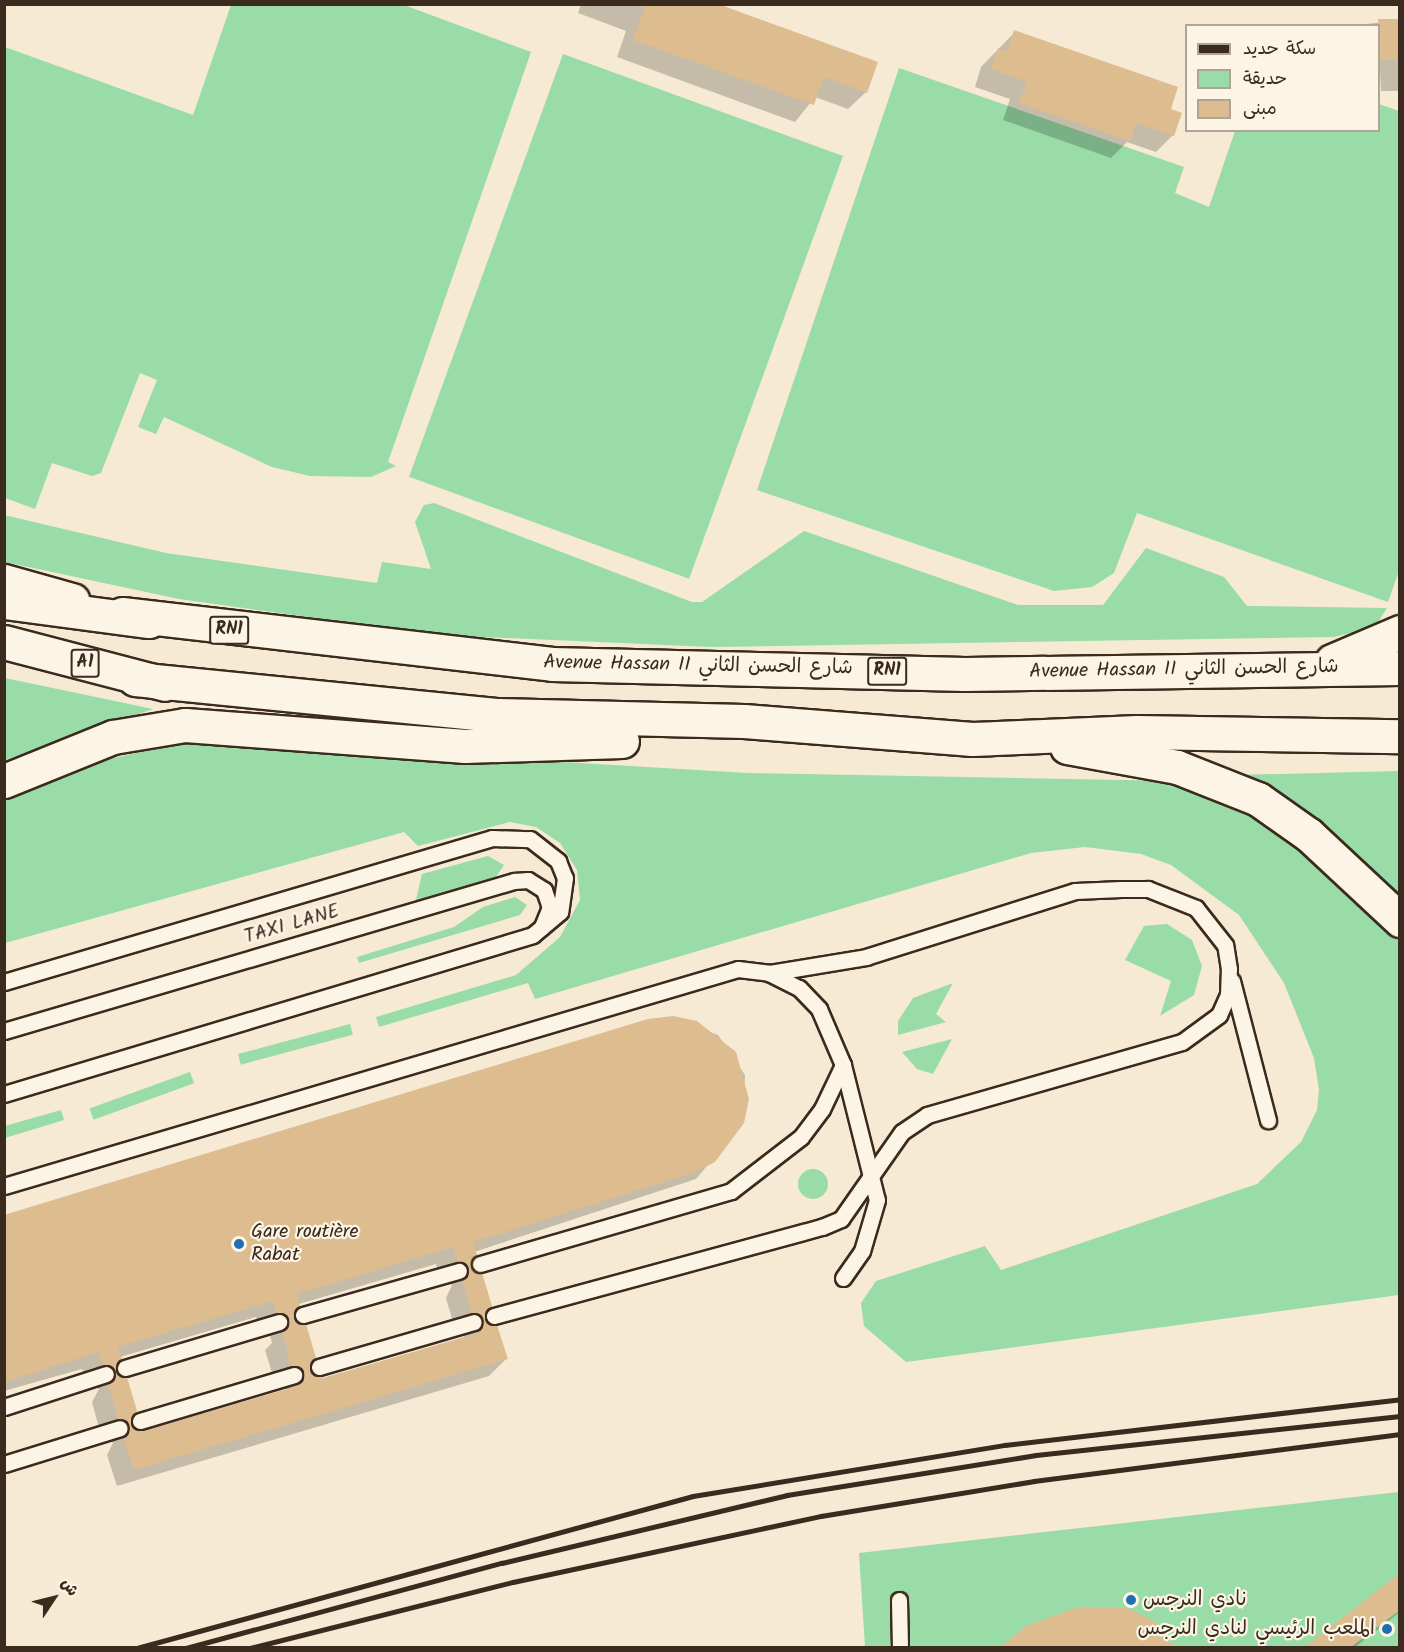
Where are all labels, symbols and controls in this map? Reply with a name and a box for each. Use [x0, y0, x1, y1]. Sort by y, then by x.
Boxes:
legend [1185, 24, 1380, 132]
text: سكة حديد [1243, 35, 1316, 64]
text: حديقة [1243, 65, 1287, 94]
text: مبنى [1243, 95, 1277, 124]
road number: RN1 [208, 615, 250, 645]
road number: A1 [70, 648, 100, 678]
street label: Avenue Hassan II شارع الحسن الثاني [543, 651, 853, 681]
street label: Avenue Hassan II شارع الحسن الثاني [1029, 655, 1339, 685]
road number: RN1 [866, 656, 908, 686]
street label: TAXI LANE [242, 900, 342, 950]
place label: Gare routière Rabat [251, 1220, 358, 1267]
marker: Gare routière Rabat [232, 1237, 246, 1251]
north arrow [24, 1568, 84, 1628]
text: ش [54, 1573, 84, 1602]
place label: نادي النرجس [1143, 1588, 1246, 1612]
marker: نادي النرجس [1124, 1593, 1138, 1607]
place label: الملعب الرئيسي لنادي النرجس [1137, 1617, 1375, 1641]
marker: الملعب الرئيسي لنادي النرجس [1380, 1622, 1394, 1636]

